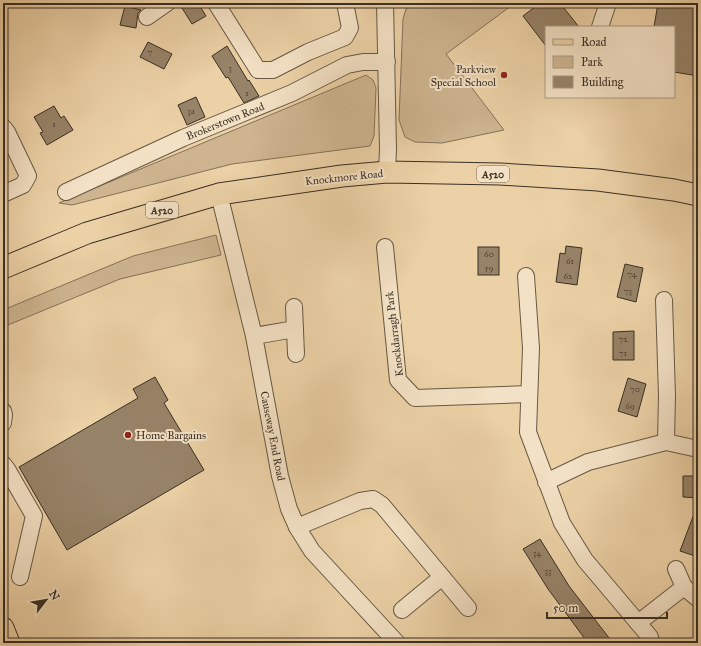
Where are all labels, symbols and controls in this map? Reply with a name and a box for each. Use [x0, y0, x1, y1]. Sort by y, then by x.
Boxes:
legend [545, 26, 675, 98]
text: Road [581, 35, 607, 49]
house number: 7 [148, 46, 153, 57]
text: Park [581, 55, 603, 69]
house number: 3 [228, 62, 232, 73]
place label: Parkview Special School [431, 63, 497, 89]
marker: Parkview Special School [499, 70, 509, 80]
text: Building [581, 75, 624, 90]
house number: 1 [245, 87, 249, 98]
street label: Brokerstown Road [184, 100, 267, 143]
house number: 3a [187, 105, 195, 116]
house number: 1 [52, 118, 56, 129]
road number: A520 [477, 166, 509, 182]
street label: Knockmore Road [304, 167, 384, 188]
road number: A520 [146, 202, 178, 218]
house number: 60 [484, 248, 494, 259]
house number: 61 [566, 255, 574, 266]
house number: 59 [484, 262, 494, 273]
house number: 74 [627, 268, 638, 279]
house number: 62 [563, 270, 573, 281]
house number: 73 [624, 285, 633, 296]
street label: Knockdarragh Park [383, 290, 406, 377]
house number: 72 [618, 333, 628, 344]
house number: 71 [619, 347, 628, 358]
house number: 70 [630, 383, 640, 394]
street label: Causeway End Road [257, 390, 288, 482]
house number: 69 [625, 400, 635, 411]
place label: Home Bargains [136, 429, 206, 442]
marker: Home Bargains [123, 430, 133, 440]
house number: 34 [533, 547, 542, 558]
house number: 33 [544, 565, 552, 576]
north arrow [26, 580, 66, 620]
text: N [46, 588, 62, 603]
scale bar [547, 594, 667, 620]
text: 50 m [553, 601, 578, 615]

